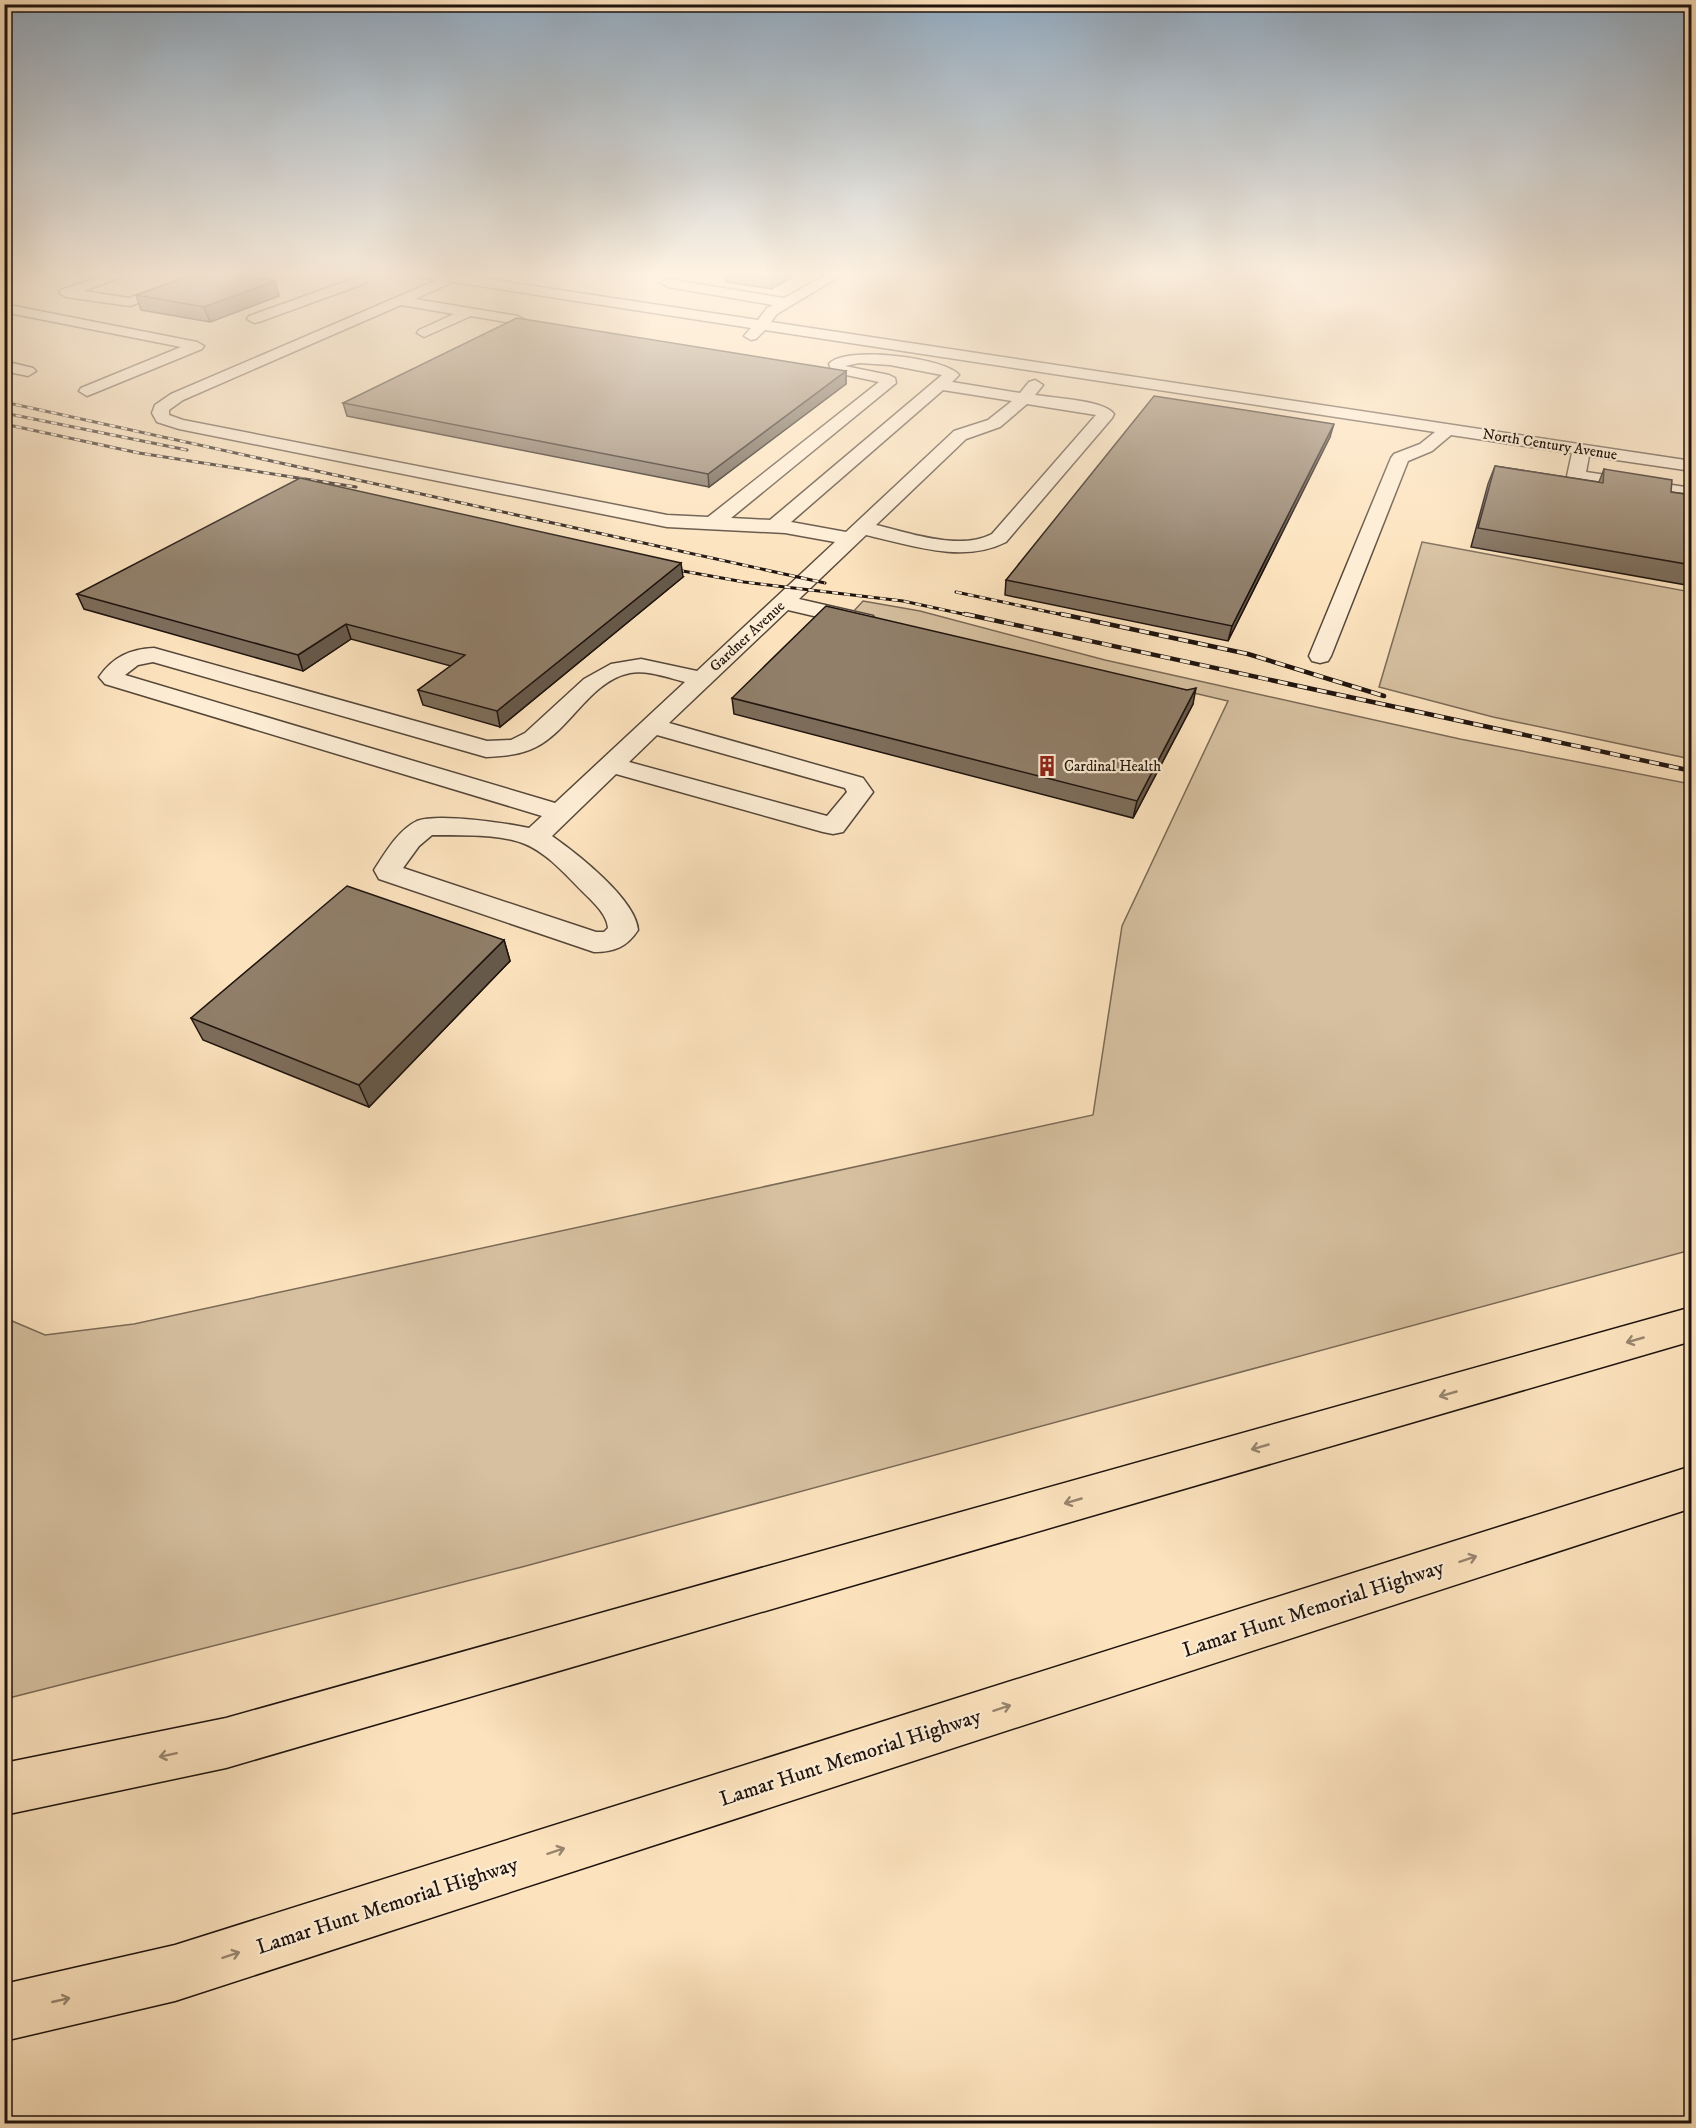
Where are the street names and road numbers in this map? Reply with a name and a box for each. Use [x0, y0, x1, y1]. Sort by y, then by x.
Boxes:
street label: North Century Avenue [1481, 424, 1619, 465]
street label: Gardner Avenue [706, 597, 789, 676]
street label: Lamar Hunt Memorial Highway [1179, 1554, 1448, 1664]
street label: Lamar Hunt Memorial Highway [716, 1703, 985, 1813]
street label: Lamar Hunt Memorial Highway [253, 1851, 522, 1961]

